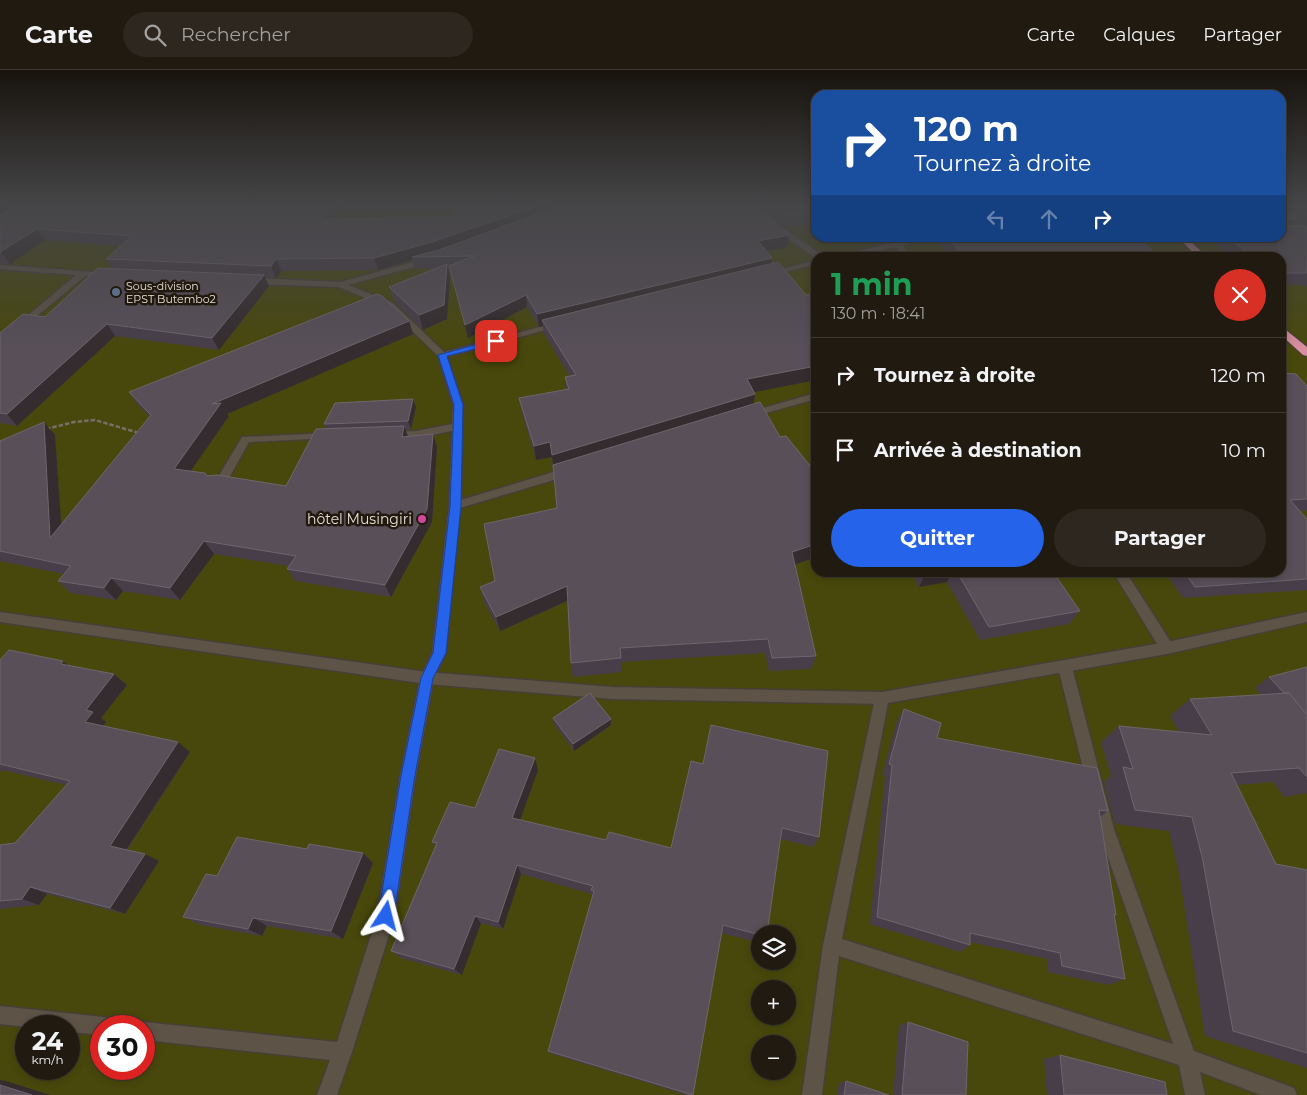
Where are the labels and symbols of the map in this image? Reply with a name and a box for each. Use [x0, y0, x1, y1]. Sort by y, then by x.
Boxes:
place label: Sous-division EPST Butembo2 [126, 279, 216, 306]
marker: Sous-division EPST Butembo2 [110, 286, 122, 298]
pin [475, 320, 517, 362]
place label: hôtel Musingiri [307, 510, 412, 528]
marker: hôtel Musingiri [416, 513, 428, 525]
position arrow [359, 889, 411, 941]
speed limit sign: 30 [90, 1015, 155, 1080]

